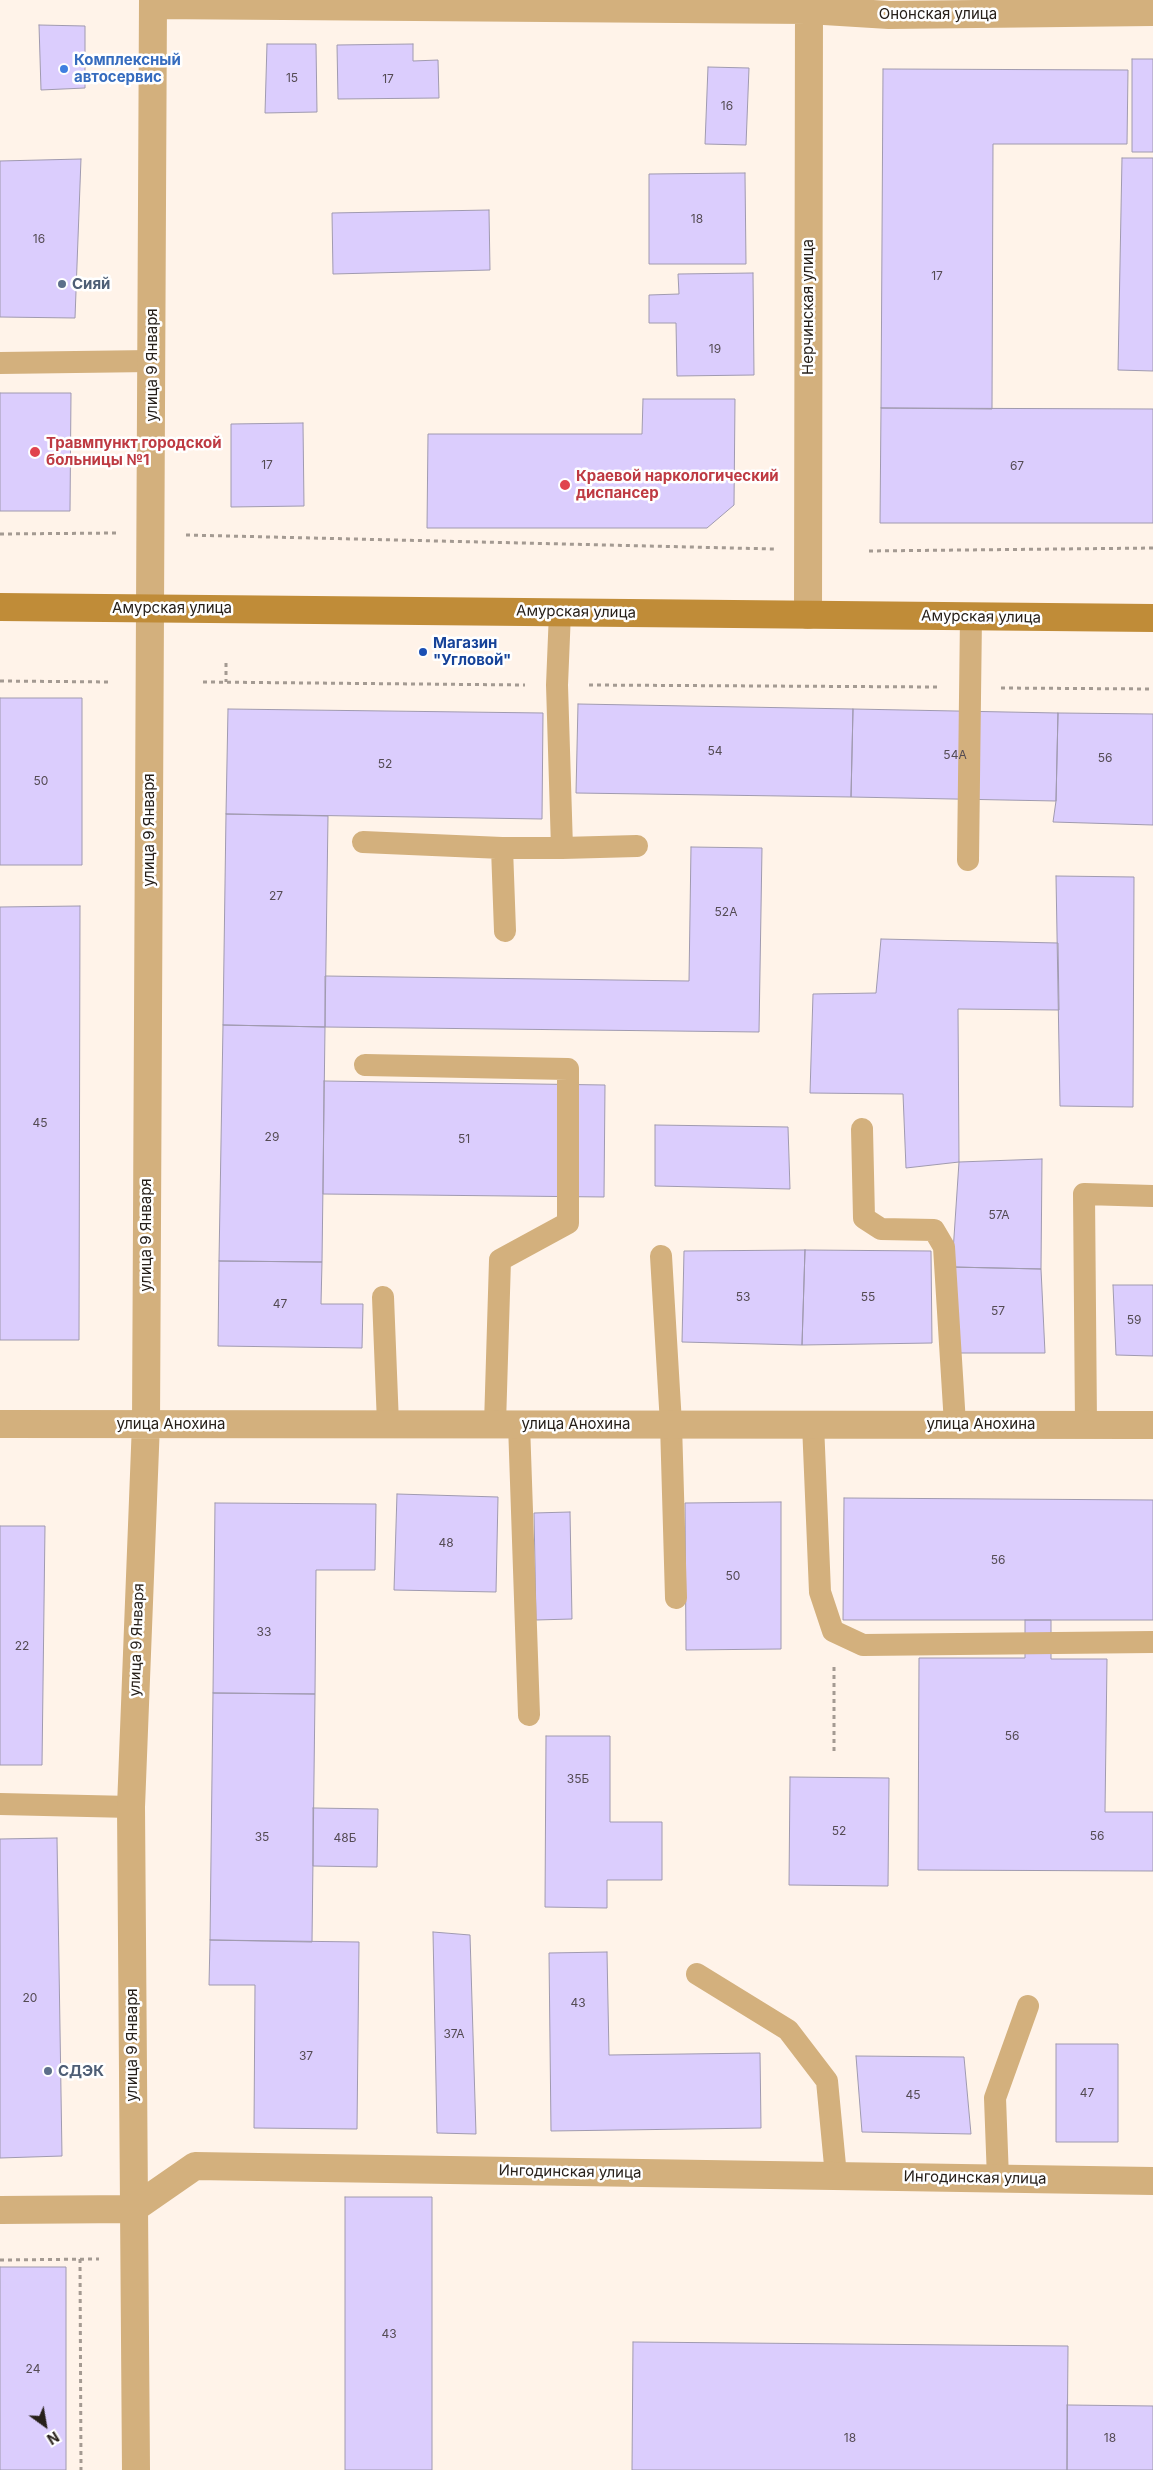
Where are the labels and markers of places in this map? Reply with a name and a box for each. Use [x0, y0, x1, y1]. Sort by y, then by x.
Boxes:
place label: Комплексный автосервис [74, 51, 181, 86]
marker: Комплексный автосервис [58, 63, 70, 75]
place label: Сияй [72, 275, 110, 293]
marker: Сияй [56, 278, 68, 290]
place label: Травмпункт городской больницы №1 [46, 434, 222, 469]
marker: Травмпункт городской больницы №1 [28, 445, 42, 459]
place label: Краевой наркологический диспансер [576, 467, 779, 502]
marker: Краевой наркологический диспансер [558, 478, 572, 492]
place label: Магазин "Угловой" [433, 634, 511, 669]
marker: Магазин "Угловой" [417, 646, 429, 658]
place label: СДЭК [58, 2062, 104, 2080]
marker: СДЭК [42, 2065, 54, 2077]

